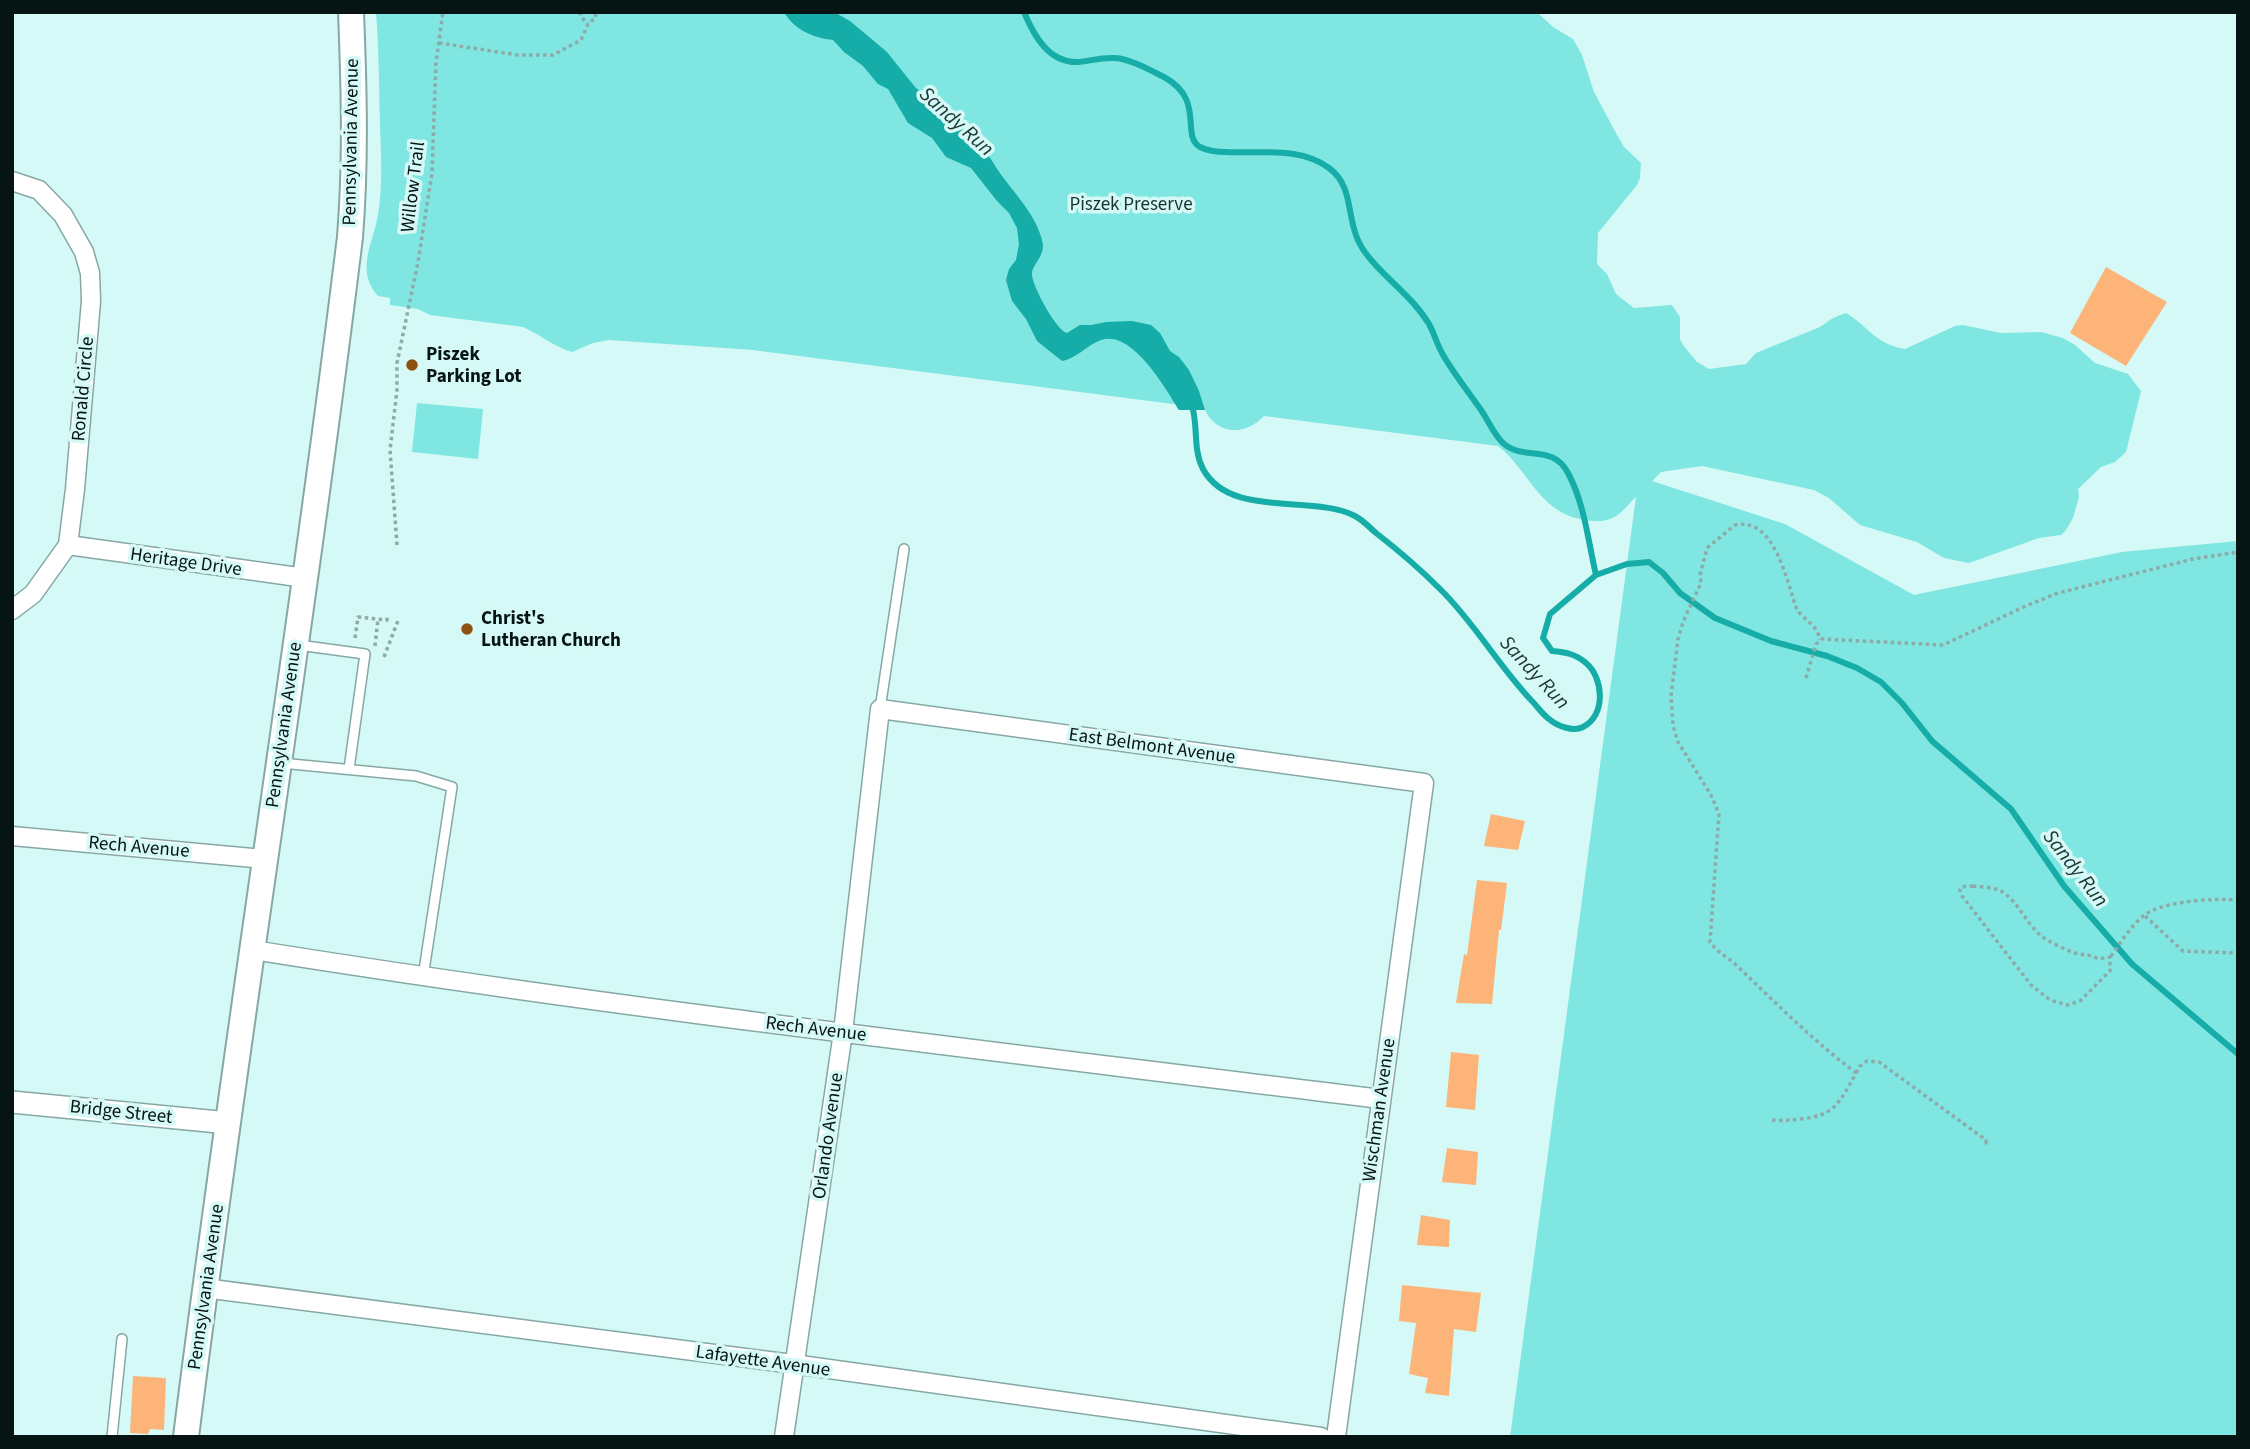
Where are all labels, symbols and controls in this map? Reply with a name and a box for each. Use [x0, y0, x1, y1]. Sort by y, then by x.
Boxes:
street label: Pennsylvania Avenue [336, 58, 366, 226]
water label: Sandy Run [913, 79, 1001, 163]
street label: Willow Trail [394, 140, 432, 234]
park label: Piszek Preserve [1069, 191, 1193, 218]
street label: Ronald Circle [65, 336, 101, 442]
place label: Piszek Parking Lot [426, 341, 522, 390]
marker: Piszek Parking Lot [404, 357, 420, 373]
street label: Heritage Drive [128, 541, 244, 583]
place label: Christ's Lutheran Church [481, 605, 621, 654]
marker: Christ's Lutheran Church [459, 621, 475, 637]
water label: Sandy Run [1493, 628, 1577, 716]
street label: Pennsylvania Avenue [259, 640, 309, 810]
street label: East Belmont Avenue [1067, 721, 1237, 771]
water label: Sandy Run [2036, 823, 2116, 913]
street label: Rech Avenue [87, 829, 191, 865]
street label: Rech Avenue [764, 1009, 868, 1049]
street label: Wischman Avenue [1356, 1036, 1402, 1184]
street label: Orlando Avenue [806, 1071, 850, 1201]
street label: Bridge Street [68, 1093, 174, 1131]
street label: Pennsylvania Avenue [181, 1202, 231, 1372]
street label: Lafayette Avenue [694, 1338, 832, 1384]

